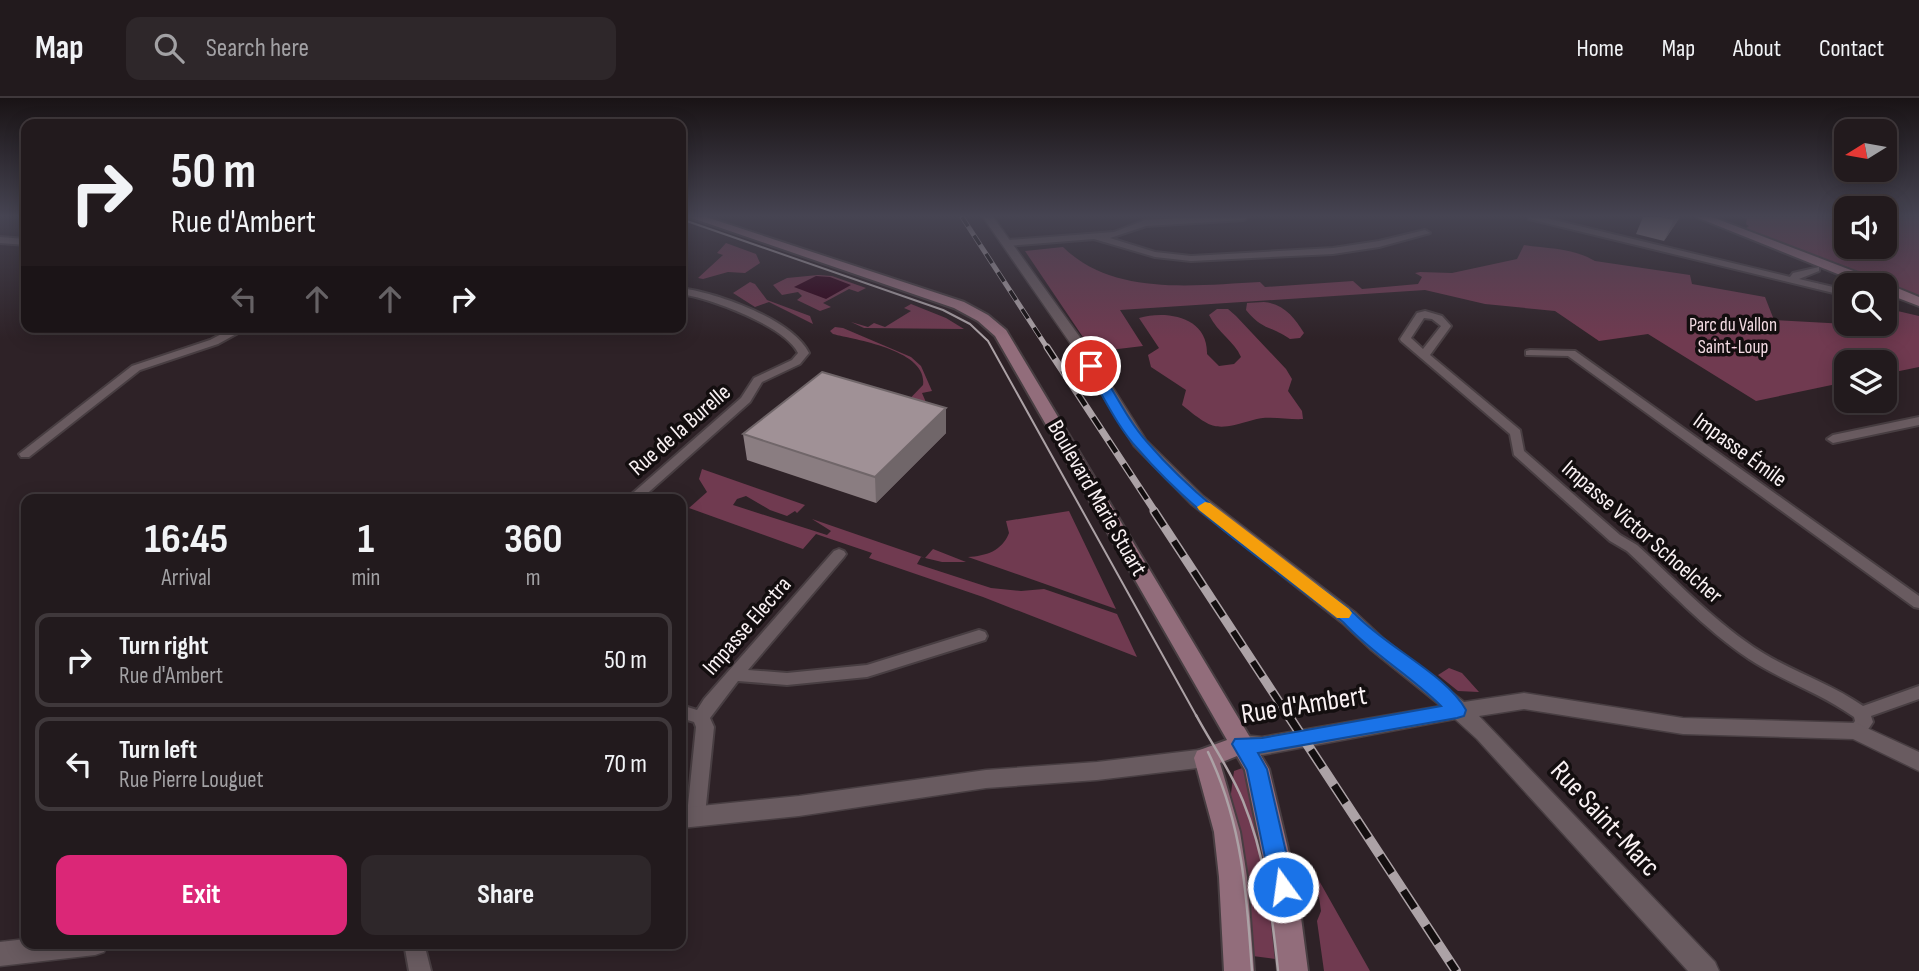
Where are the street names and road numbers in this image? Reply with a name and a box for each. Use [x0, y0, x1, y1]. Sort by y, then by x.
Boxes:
street label: Rue de la Burelle [623, 378, 737, 482]
street label: Impasse Émile [1688, 407, 1792, 493]
street label: Boulevard Marie Stuart [1041, 415, 1153, 581]
street label: Impasse Victor Schoelcher [1556, 454, 1729, 610]
street label: Impasse Electra [697, 571, 797, 681]
street label: Rue d'Ambert [1239, 679, 1369, 731]
street label: Rue Saint-Marc [1543, 755, 1667, 883]

